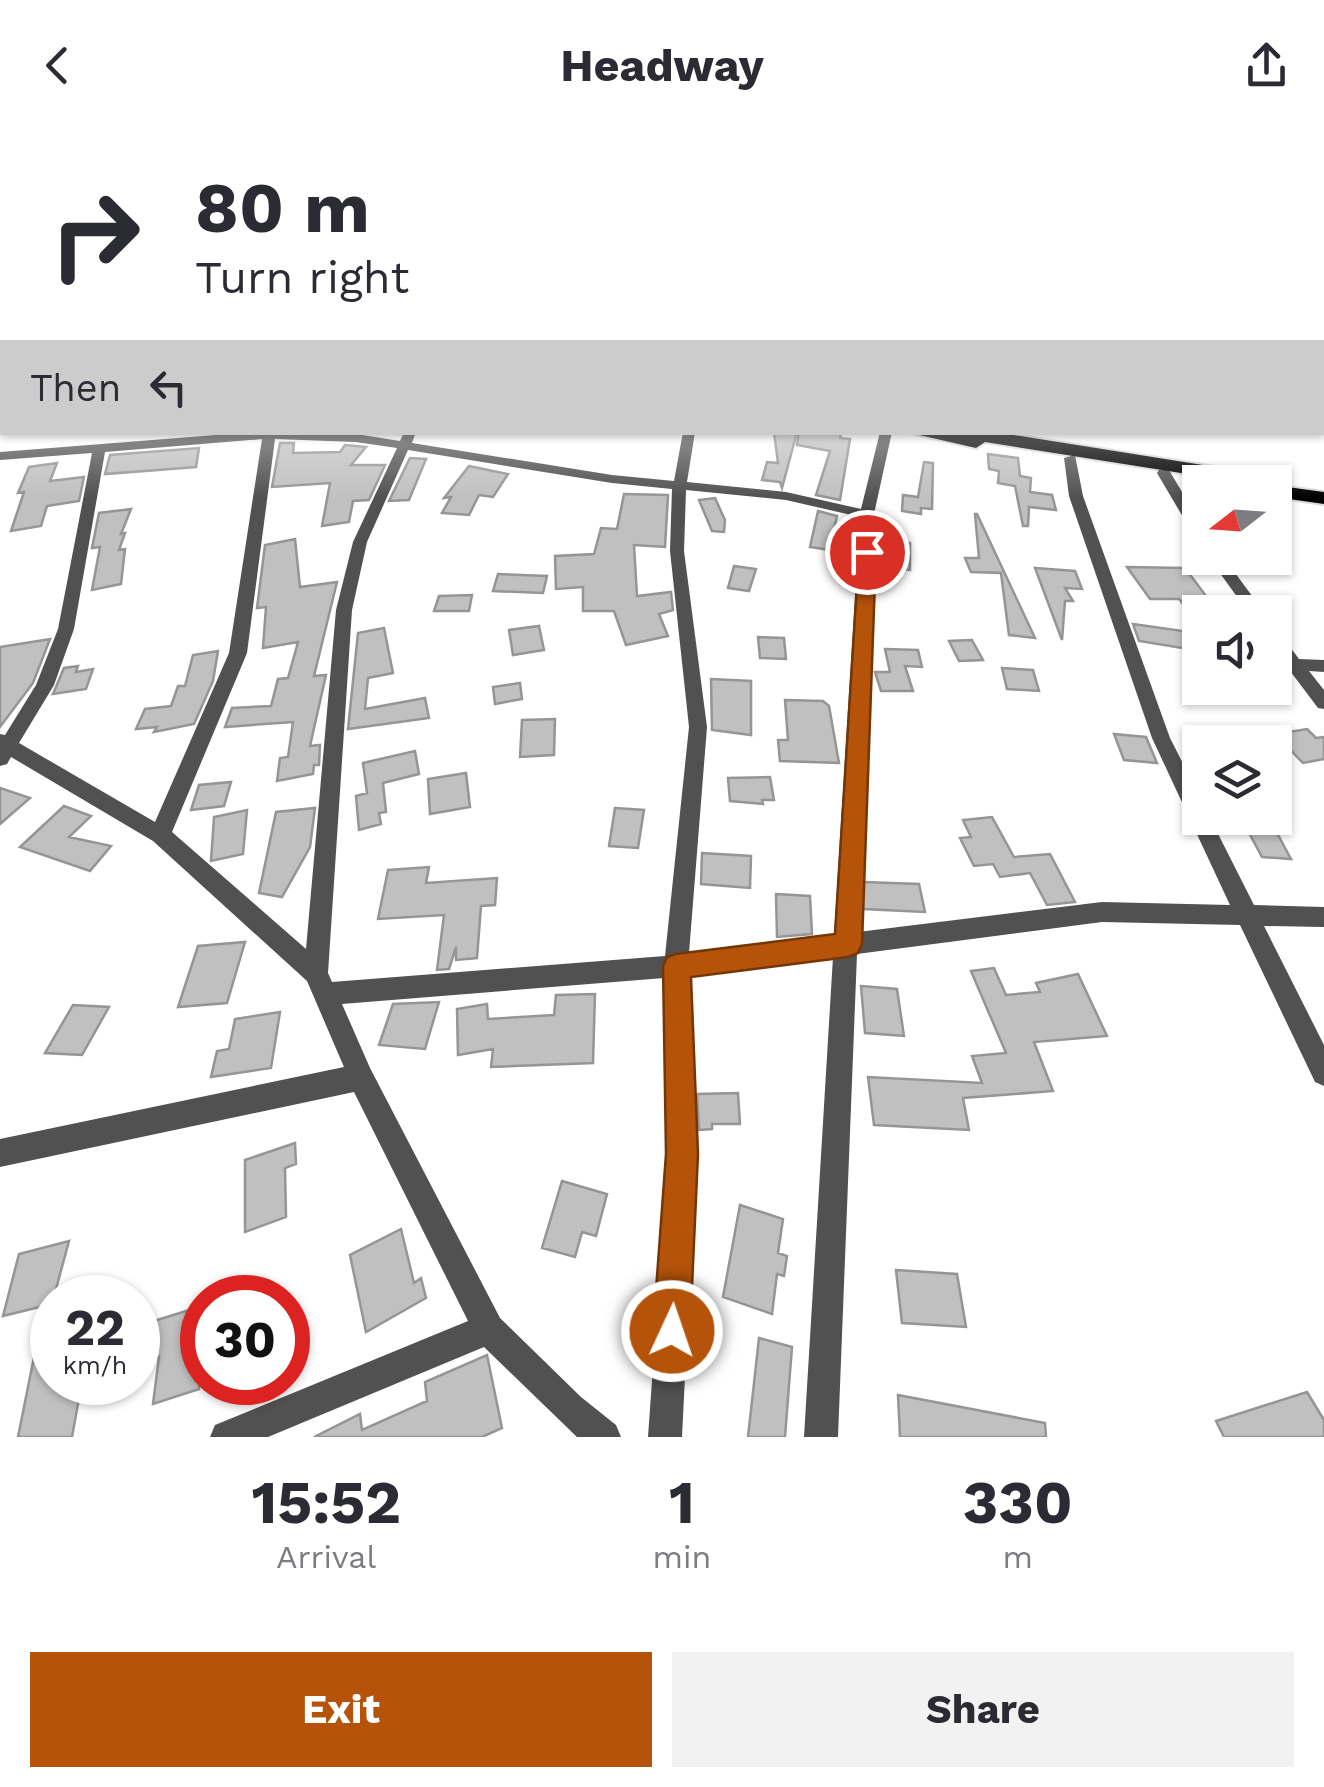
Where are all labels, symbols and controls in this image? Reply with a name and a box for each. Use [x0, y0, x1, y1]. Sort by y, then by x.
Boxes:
icon: back [30, 38, 85, 93]
icon: share [1239, 38, 1294, 93]
text: Headway [560, 39, 764, 92]
text: 80 m [195, 167, 370, 249]
icon: right [30, 170, 160, 300]
text: Turn right [195, 251, 409, 304]
icon: left [141, 360, 196, 415]
text: Then [30, 366, 121, 410]
north arrow [1182, 465, 1292, 575]
map controls [1182, 465, 1292, 835]
pin [825, 510, 910, 595]
icon: arrive [840, 525, 895, 580]
button: sound [1182, 595, 1292, 705]
button: layers [1182, 725, 1292, 835]
speed limit sign: 30 [180, 1275, 310, 1405]
position arrow [620, 1279, 724, 1383]
text: 22 [65, 1298, 125, 1357]
text: km/h [63, 1351, 127, 1380]
text: 15:52 [251, 1467, 401, 1538]
text: 1 [669, 1467, 695, 1538]
text: 330 [963, 1467, 1073, 1538]
text: Arrival [276, 1538, 376, 1576]
text: min [653, 1538, 711, 1576]
text: m [1002, 1538, 1033, 1576]
button: Exit [30, 1652, 652, 1767]
button: Share [672, 1652, 1294, 1767]

